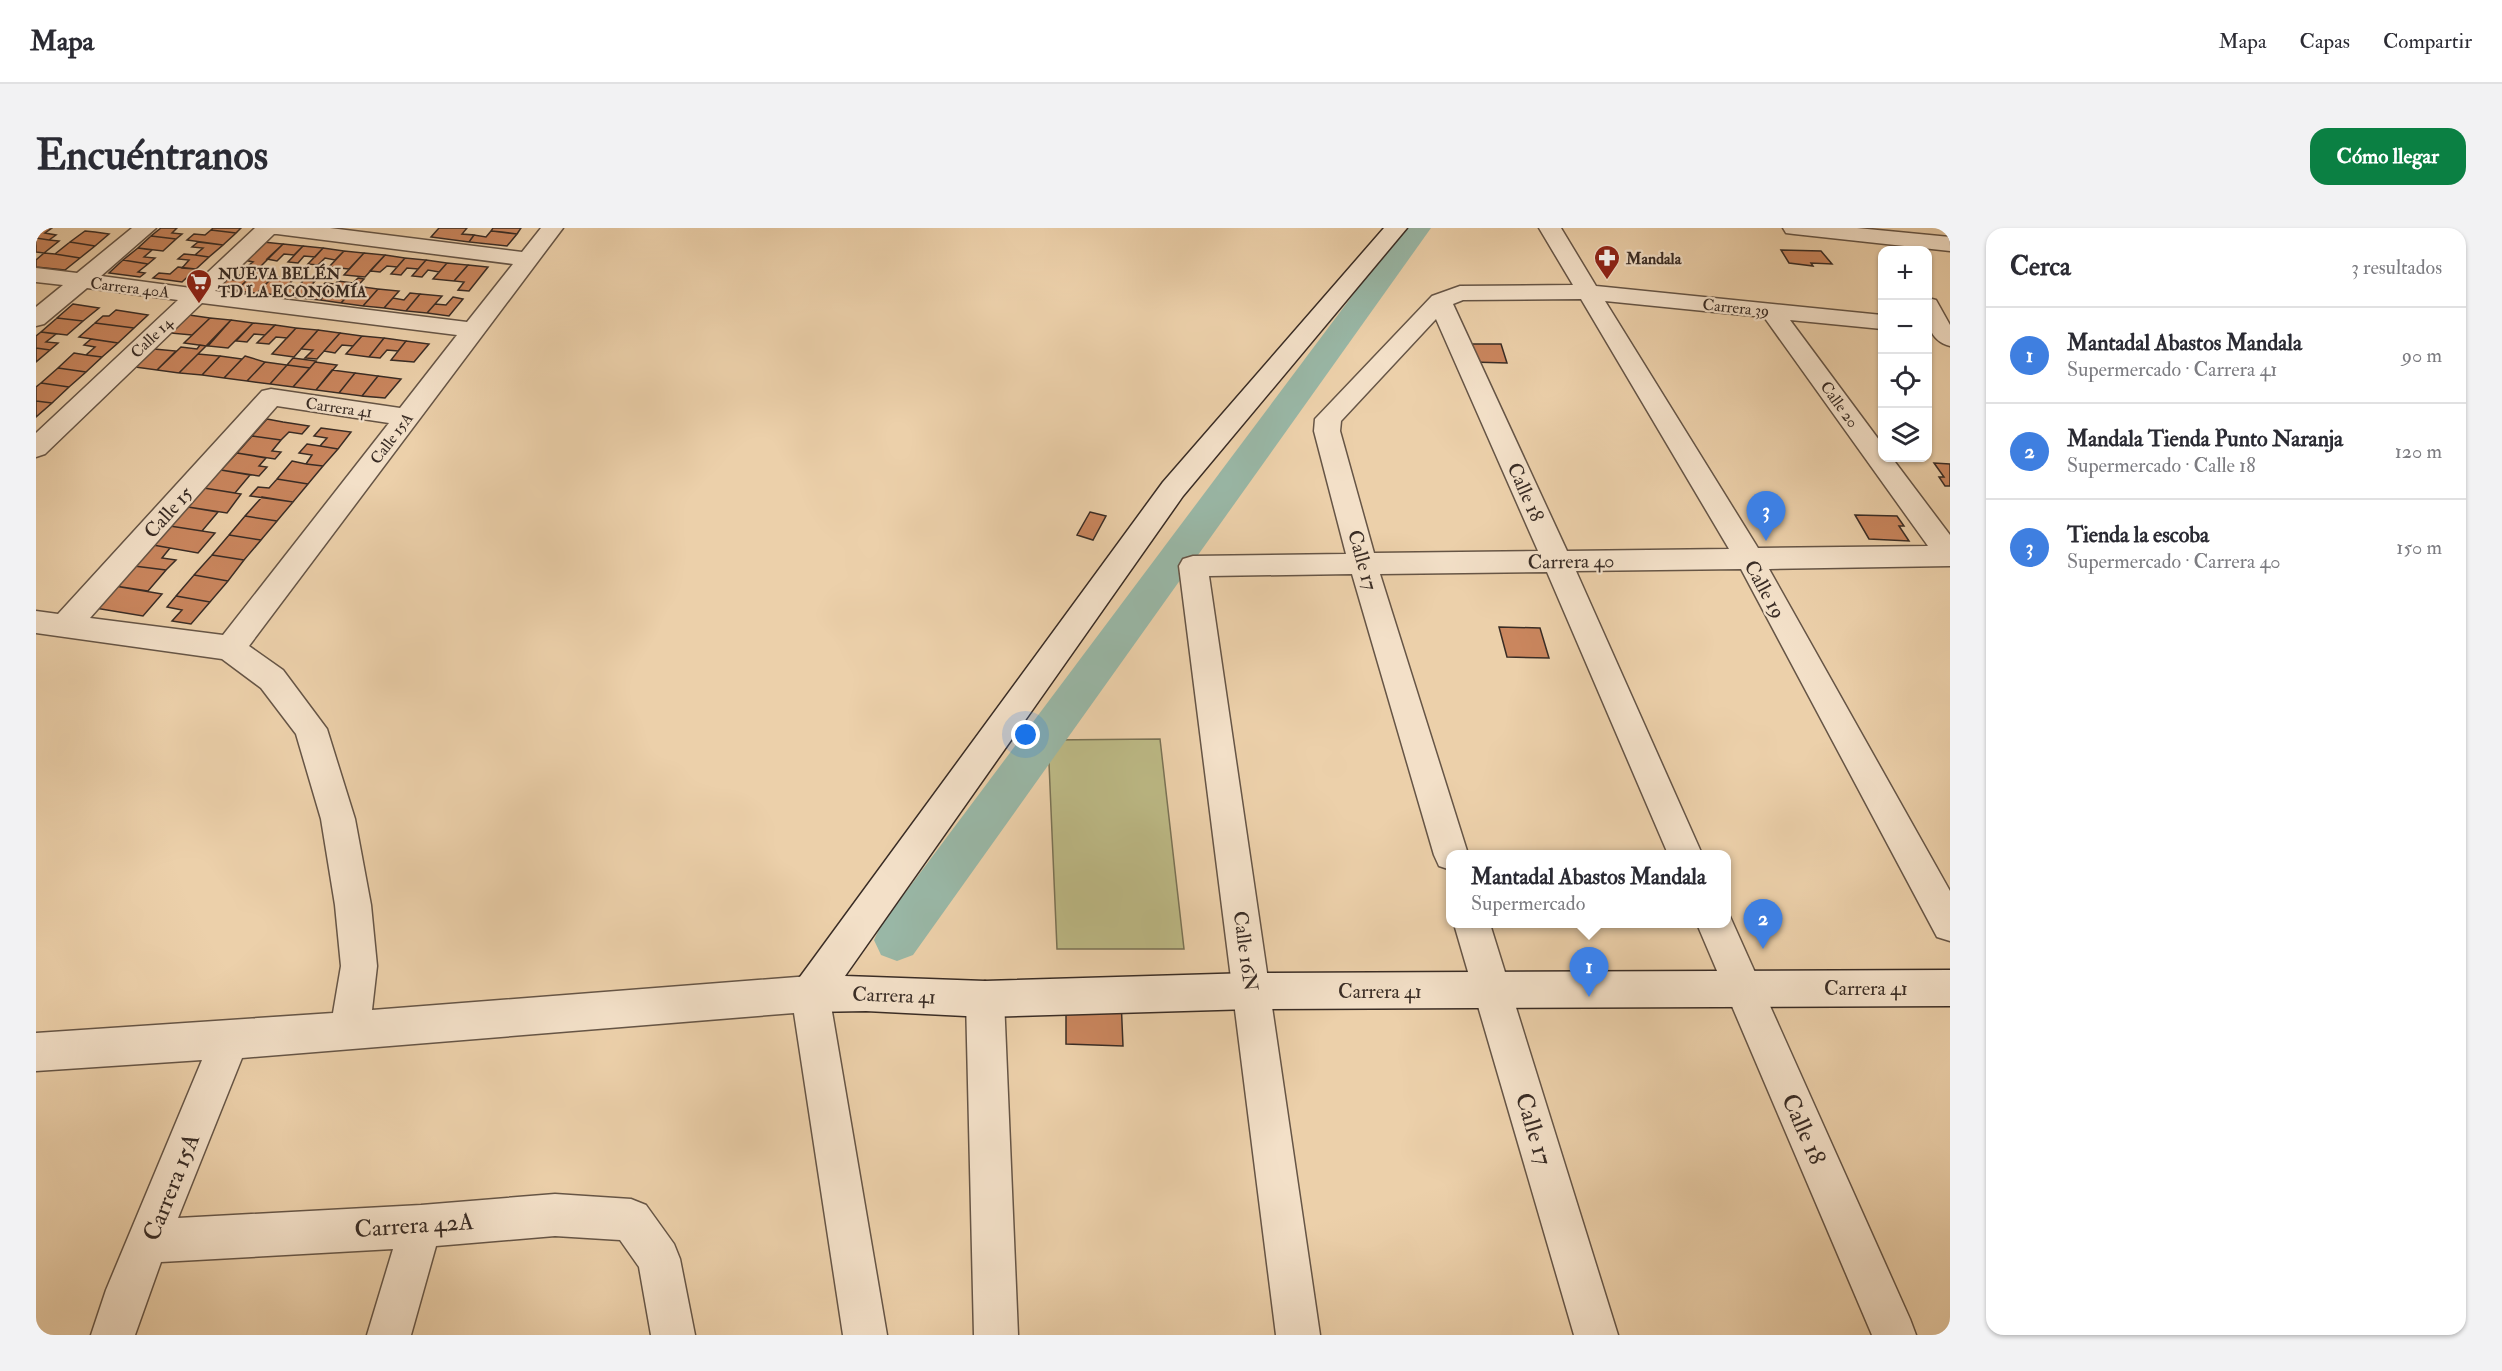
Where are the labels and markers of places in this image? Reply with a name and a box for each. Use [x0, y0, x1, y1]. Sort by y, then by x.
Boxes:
pharmacy icon: Mandala [1592, 243, 1622, 281]
place label: Mandala [1625, 249, 1682, 269]
place label: NUEVA BELÉN TD LA ECONOMÍA [217, 263, 368, 302]
supermarket icon: NUEVA BELÉN TD LA ECONOMÍA [184, 267, 214, 305]
pin: 3 [1746, 492, 1786, 541]
pin: 2 [1744, 900, 1782, 949]
pin: 1 [1570, 948, 1608, 997]

